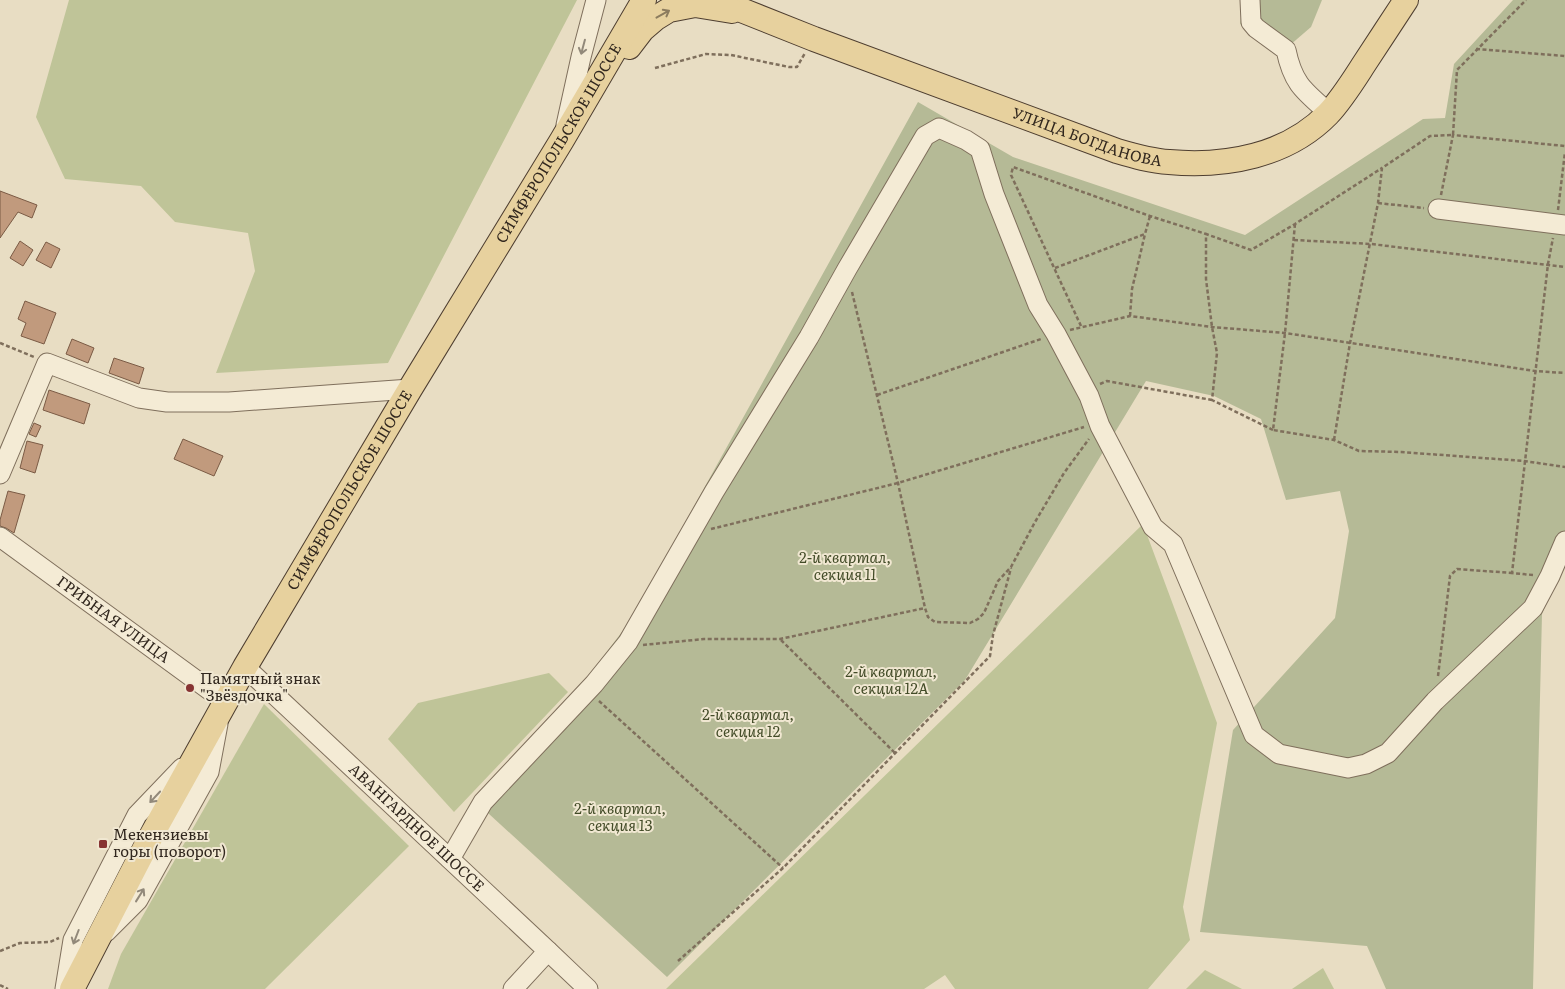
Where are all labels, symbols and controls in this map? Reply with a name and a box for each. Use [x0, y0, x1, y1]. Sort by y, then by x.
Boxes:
one-way arrow [655, 9, 670, 19]
street label: СИМФЕРОПОЛЬСКОЕ ШОССЕ [489, 38, 626, 247]
one-way arrow [578, 39, 588, 55]
street label: УЛИЦА БОГДАНОВА [1009, 100, 1164, 171]
street label: СИМФЕРОПОЛЬСКОЕ ШОССЕ [280, 385, 417, 594]
park label: 2-й квартал, секция 11 [799, 545, 891, 585]
street label: ГРИБНАЯ УЛИЦА [52, 569, 175, 668]
park label: 2-й квартал, секция 12А [845, 659, 937, 699]
place label: Памятный знак "Звёздочка" [200, 666, 320, 706]
marker: Памятный знак "Звёздочка" [184, 682, 196, 694]
park label: 2-й квартал, секция 12 [702, 702, 794, 742]
street label: АВАНГАРДНОЕ ШОССЕ [344, 757, 491, 896]
one-way arrow [149, 790, 161, 803]
park label: 2-й квартал, секция 13 [574, 796, 666, 836]
place label: Мекензиевы горы (поворот) [113, 822, 226, 862]
marker: Мекензиевы горы (поворот) [97, 838, 109, 850]
one-way arrow [136, 889, 146, 903]
one-way arrow [70, 929, 80, 944]

